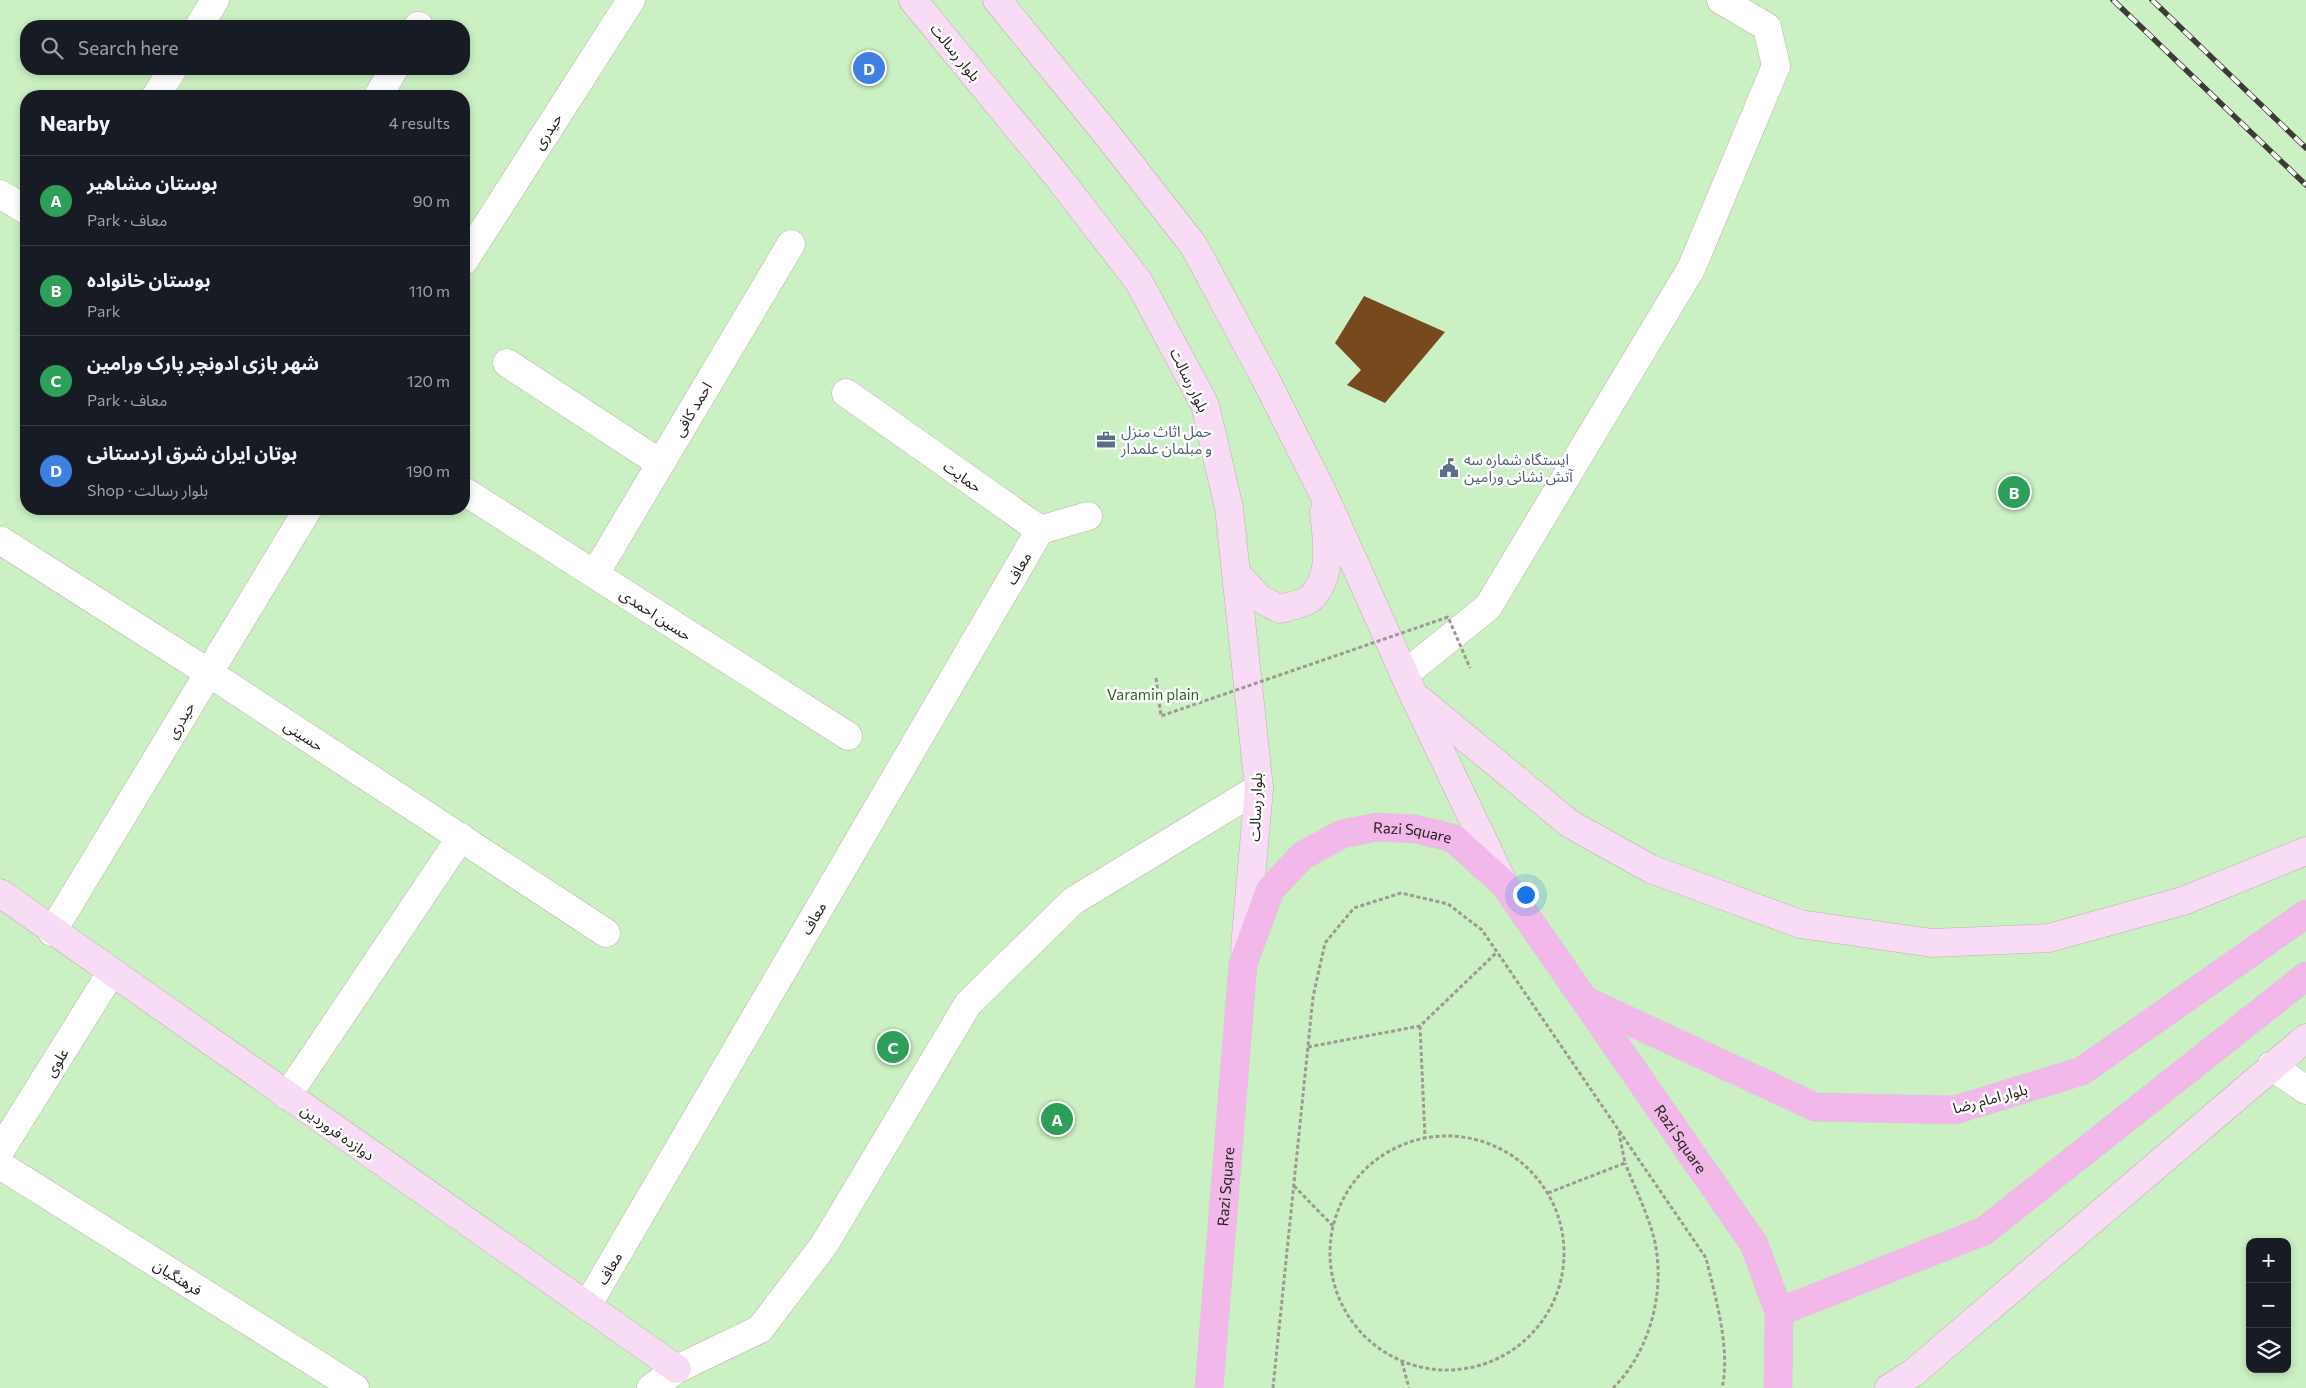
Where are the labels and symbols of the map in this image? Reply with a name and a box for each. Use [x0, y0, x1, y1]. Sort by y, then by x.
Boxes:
street label: بلوار رسالت [927, 20, 985, 85]
pin: D [853, 49, 885, 87]
street label: حیدری [529, 109, 566, 153]
street label: بلوار رسالت [1166, 345, 1213, 415]
street label: احمد کافی [669, 379, 716, 440]
place label: حمل اثاث منزل و مبلمان علمدار [1120, 422, 1212, 458]
office icon: حمل اثاث منزل و مبلمان علمدار [1095, 429, 1117, 451]
place label: ایستگاه شماره سه آتش نشانی ورامین [1464, 450, 1573, 486]
street label: حمایت [940, 456, 986, 496]
public building icon: ایستگاه شماره سه آتش نشانی ورامین [1438, 457, 1460, 479]
pin: B [1998, 473, 2030, 511]
street label: معاف [1002, 548, 1034, 588]
street label: حسین احمدی [616, 584, 695, 645]
park label: Varamin plain [1107, 685, 1199, 703]
street label: حیدری [162, 698, 199, 742]
street label: حسینی [280, 716, 327, 755]
street label: بلوار رسالت [1245, 772, 1266, 842]
street label: Razi Square [1373, 818, 1454, 846]
your location [1513, 882, 1539, 908]
street label: معاف [797, 898, 829, 938]
pin: C [877, 1028, 909, 1066]
street label: علوی [40, 1044, 73, 1080]
street label: بلوار امام رضا [1951, 1079, 2030, 1119]
street label: دوازده فروردین [297, 1100, 378, 1165]
pin: A [1041, 1100, 1073, 1138]
street label: Razi Square [1651, 1101, 1711, 1177]
street label: Razi Square [1213, 1146, 1237, 1227]
street label: معاف [593, 1248, 625, 1288]
street label: فرهنگیان [150, 1255, 206, 1300]

